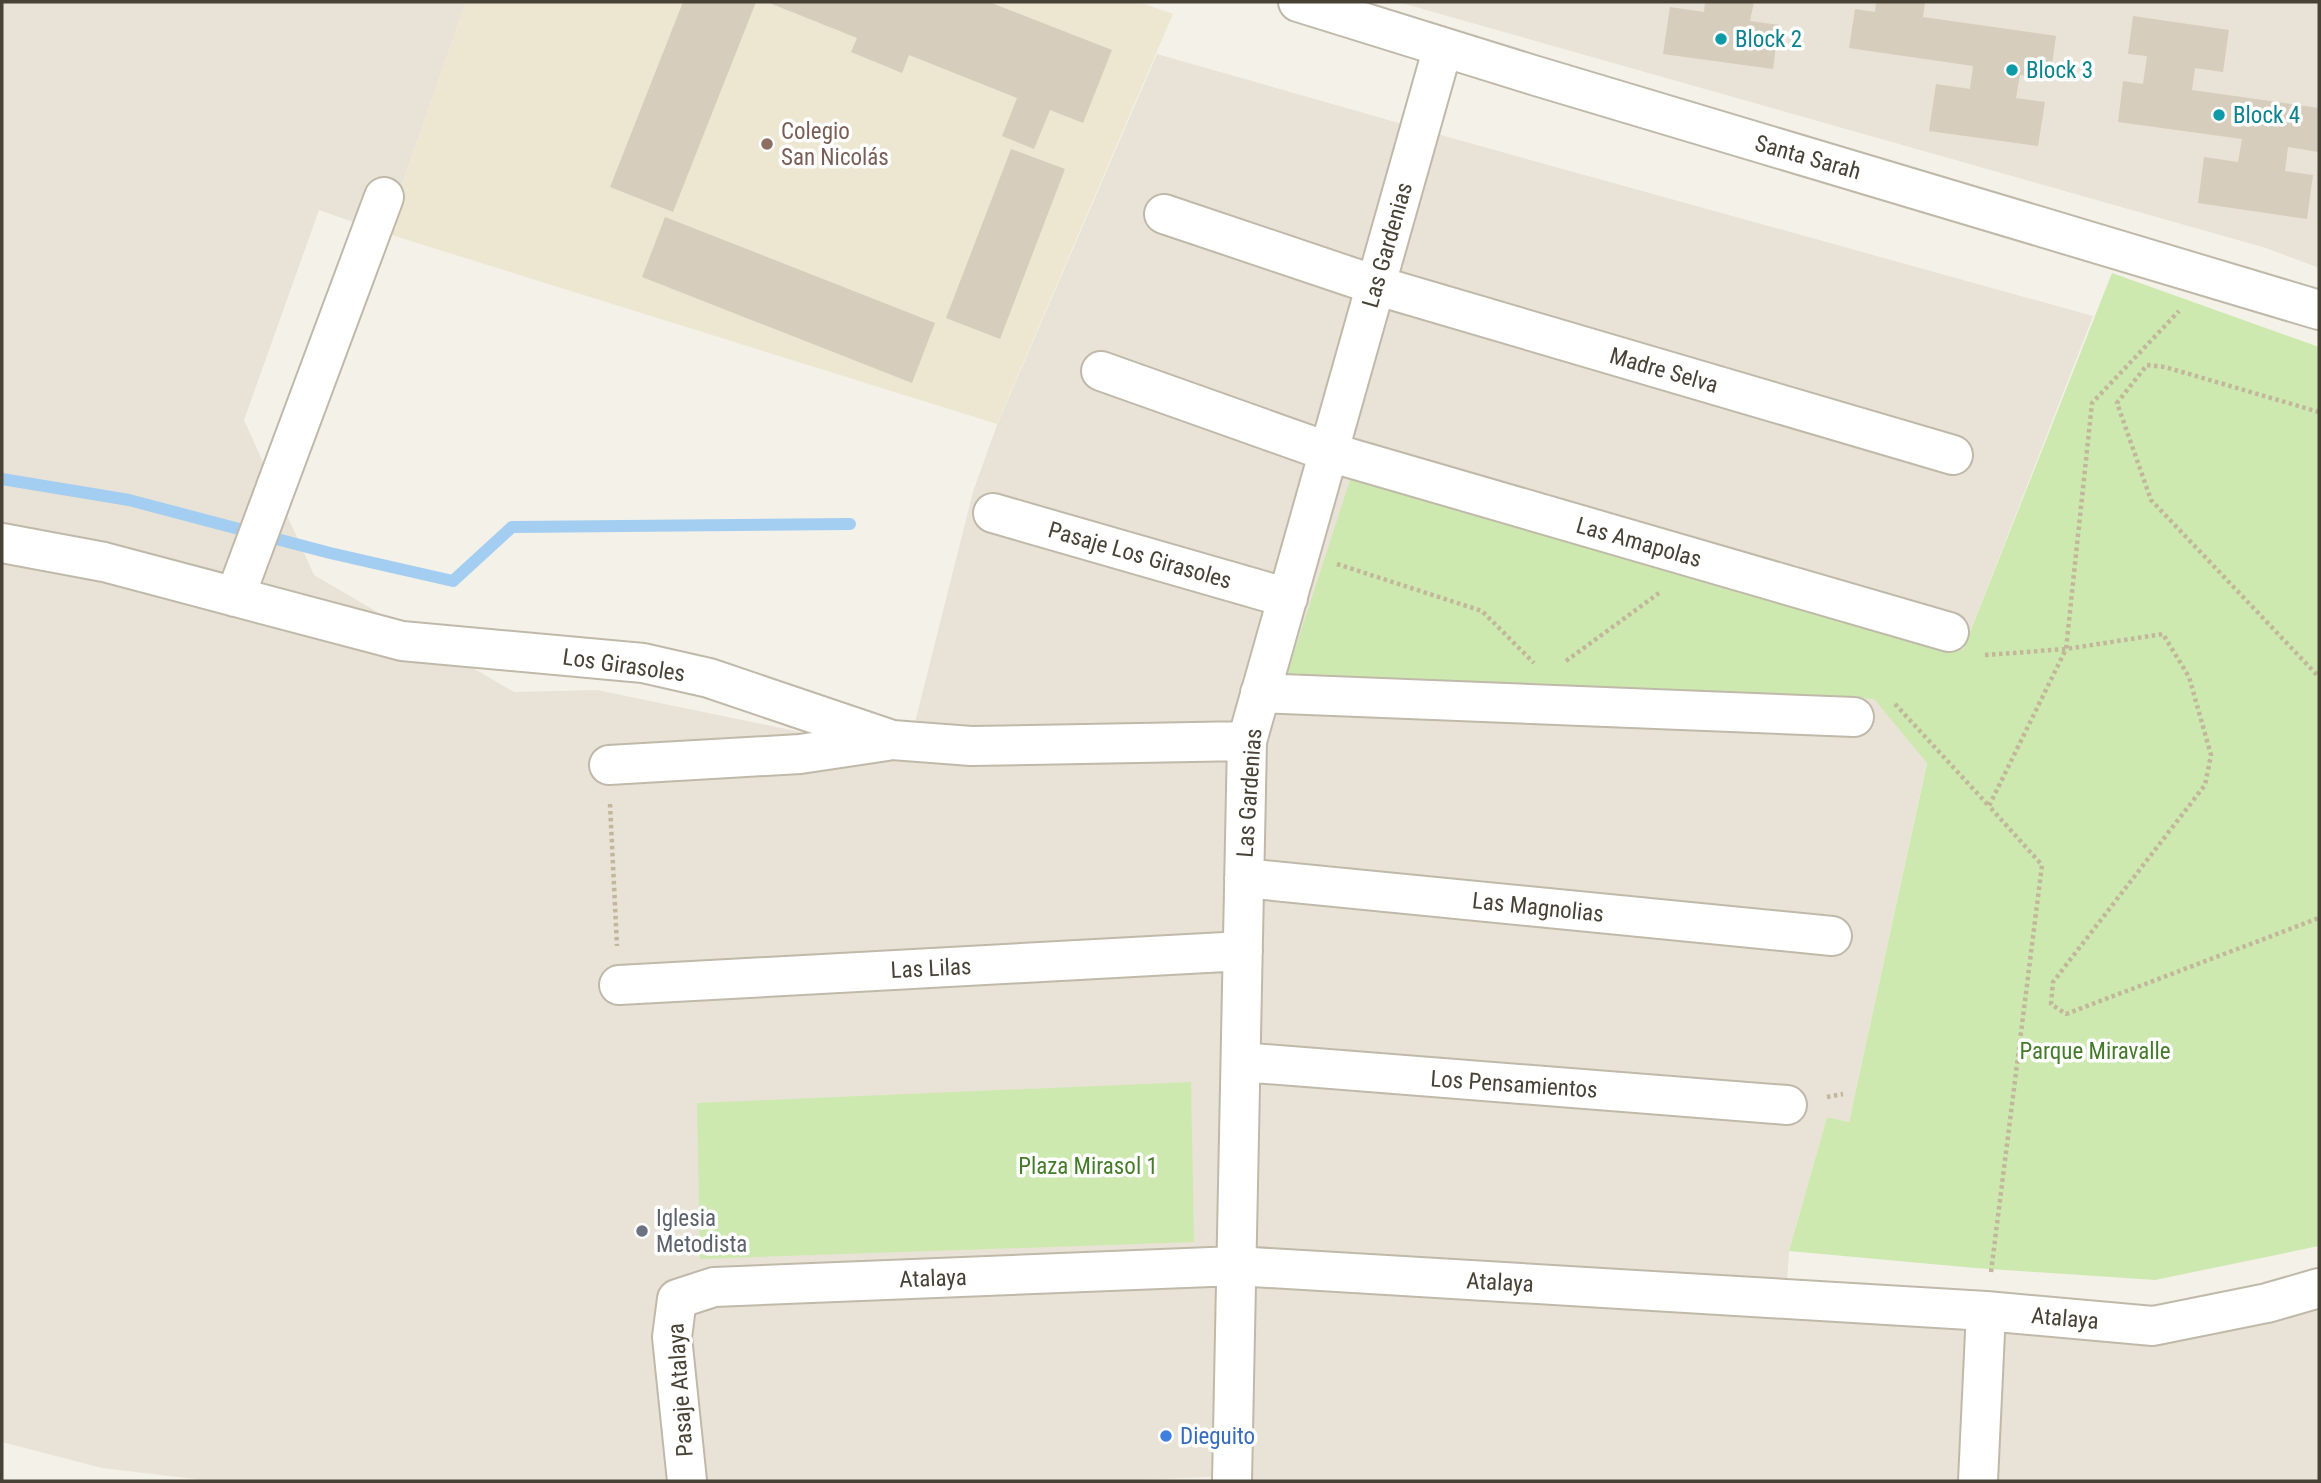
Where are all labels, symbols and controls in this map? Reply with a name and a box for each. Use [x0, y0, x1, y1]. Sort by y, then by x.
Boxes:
place label: Block 2 [1735, 26, 1802, 53]
marker: Block 2 [1713, 31, 1729, 47]
place label: Block 3 [2026, 57, 2093, 84]
marker: Block 3 [2004, 62, 2020, 78]
place label: Block 4 [2233, 102, 2300, 129]
marker: Block 4 [2211, 107, 2227, 123]
place label: Colegio San Nicolás [781, 118, 889, 171]
street label: Santa Sarah [1752, 130, 1864, 185]
marker: Colegio San Nicolás [759, 136, 775, 152]
street label: Las Gardenias [1357, 179, 1418, 311]
street label: Madre Selva [1607, 342, 1721, 399]
street label: Las Amapolas [1573, 512, 1705, 573]
street label: Pasaje Los Girasoles [1045, 516, 1235, 595]
street label: Los Girasoles [561, 644, 687, 687]
street label: Las Gardenias [1232, 728, 1267, 858]
street label: Las Magnolias [1471, 887, 1605, 928]
street label: Las Lilas [890, 953, 972, 984]
park label: Parque Miravalle [2019, 1038, 2171, 1065]
street label: Los Pensamientos [1430, 1065, 1598, 1104]
park label: Plaza Mirasol 1 [1018, 1153, 1158, 1180]
place label: Iglesia Metodista [656, 1205, 747, 1258]
marker: Iglesia Metodista [634, 1223, 650, 1239]
street label: Atalaya [899, 1264, 967, 1293]
street label: Atalaya [1466, 1267, 1534, 1298]
street label: Atalaya [2030, 1302, 2100, 1335]
street label: Pasaje Atalaya [662, 1322, 699, 1458]
place label: Dieguito [1180, 1423, 1255, 1450]
marker: Dieguito [1158, 1428, 1174, 1444]

